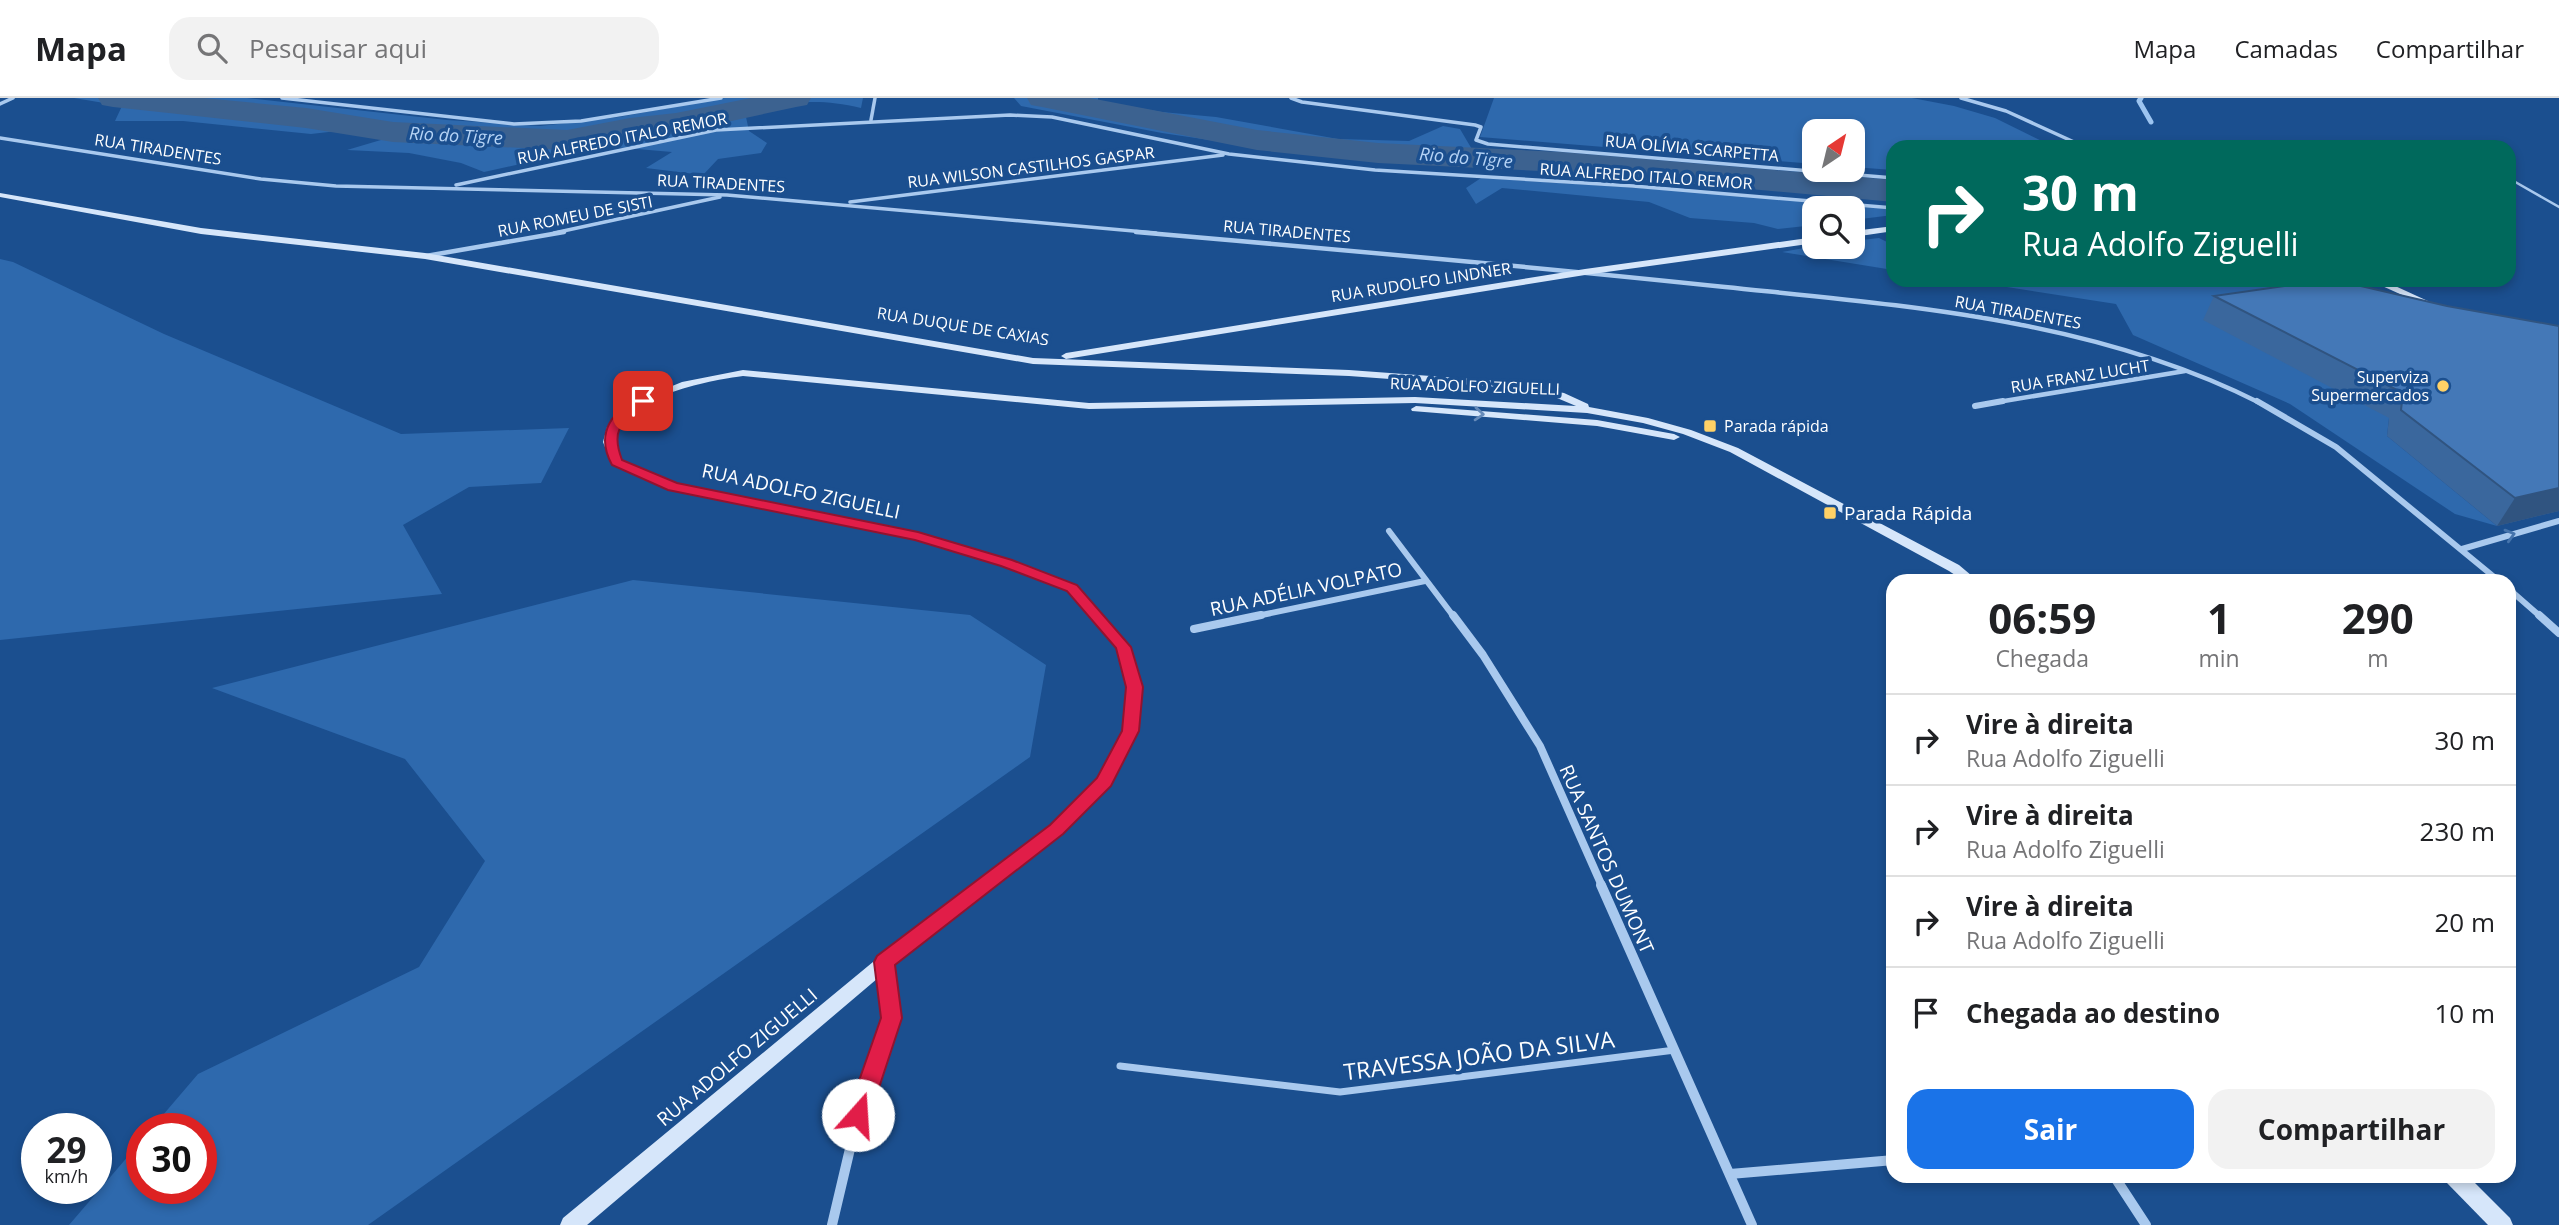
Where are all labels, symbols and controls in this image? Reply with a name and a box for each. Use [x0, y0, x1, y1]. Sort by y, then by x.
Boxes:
search box [169, 17, 659, 80]
text: Mapa [35, 26, 127, 71]
icon: search [193, 29, 231, 67]
text: Pesquisar aqui [249, 30, 427, 66]
text: Mapa [2133, 32, 2196, 65]
text: Camadas [2234, 32, 2338, 65]
text: Compartilhar [2376, 32, 2524, 65]
street label: RUA ALFREDO ITALO REMOR [515, 107, 729, 169]
north arrow [1802, 119, 1866, 182]
map controls [1802, 119, 1865, 259]
water label: Rio do Tigre [409, 121, 503, 149]
street label: RUA TIRADENTES [93, 128, 223, 170]
street label: RUA OLÍVIA SCARPETTA [1604, 129, 1781, 167]
street label: RUA WILSON CASTILHOS GASPAR [906, 141, 1156, 193]
water label: Rio do Tigre [1418, 141, 1514, 173]
street label: RUA ALFREDO ITALO REMOR [1539, 158, 1753, 194]
text: 30 m [2022, 159, 2139, 225]
icon: right [1907, 168, 1998, 259]
street label: RUA TIRADENTES [656, 169, 786, 197]
street label: RUA ROMEU DE SISTI [496, 190, 654, 242]
button: search [1802, 196, 1865, 259]
street label: RUA TIRADENTES [1222, 214, 1352, 248]
text: Rua Adolfo Ziguelli [2022, 222, 2299, 265]
street label: RUA RUDOLFO LINDNER [1329, 257, 1513, 307]
street label: RUA TIRADENTES [1953, 290, 2083, 334]
street label: RUA DUQUE DE CAXIAS [875, 302, 1051, 350]
street label: RUA FRANZ LUCHT [2009, 354, 2151, 398]
place label: Superviza Supermercados [2311, 366, 2429, 406]
pin [613, 371, 673, 431]
street label: RUA ADOLFO ZIGUELLI [1390, 372, 1560, 400]
marker: Superviza Supermercados [2435, 378, 2451, 394]
icon: arrive [624, 382, 662, 420]
one-way arrow [1474, 406, 1485, 421]
place label: Parada rápida [1724, 415, 1829, 437]
marker: Parada rápida [1702, 418, 1718, 434]
street label: RUA ADOLFO ZIGUELLI [699, 457, 903, 525]
place label: Parada Rápida [1844, 500, 1972, 526]
marker: Parada Rápida [1822, 505, 1838, 521]
one-way arrow [2504, 528, 2516, 543]
street label: RUA ADÉLIA VOLPATO [1208, 556, 1404, 622]
text: 06:59 [1988, 589, 2096, 646]
text: 1 [2207, 589, 2231, 646]
text: 290 [2342, 589, 2414, 646]
text: Chegada [1995, 642, 2089, 674]
text: min [2198, 642, 2240, 674]
text: m [2367, 642, 2388, 674]
text: Vire à direita [1966, 706, 2134, 742]
icon: right [1907, 721, 1945, 759]
text: 30 m [2434, 722, 2495, 758]
text: Rua Adolfo Ziguelli [1966, 742, 2165, 774]
street label: RUA SANTOS DUMONT [1554, 760, 1661, 958]
text: Vire à direita [1966, 797, 2134, 833]
icon: right [1907, 812, 1945, 850]
text: 230 m [2420, 813, 2495, 849]
text: Rua Adolfo Ziguelli [1966, 833, 2165, 865]
text: Vire à direita [1966, 888, 2134, 924]
icon: right [1907, 903, 1945, 941]
text: 20 m [2434, 904, 2495, 940]
text: Rua Adolfo Ziguelli [1966, 924, 2165, 956]
street label: RUA ADOLFO ZIGUELLI [651, 982, 823, 1132]
icon: arrive [1907, 994, 1945, 1032]
text: Chegada ao destino [1966, 995, 2220, 1031]
text: 10 m [2434, 995, 2495, 1031]
street label: TRAVESSA JOÃO DA SILVA [1342, 1022, 1617, 1087]
position arrow [821, 1078, 895, 1152]
button: Sair [1907, 1089, 2194, 1169]
button: Compartilhar [2208, 1089, 2495, 1169]
speed limit sign: 30 [126, 1113, 217, 1204]
text: 29 [46, 1126, 87, 1173]
text: km/h [45, 1164, 88, 1188]

